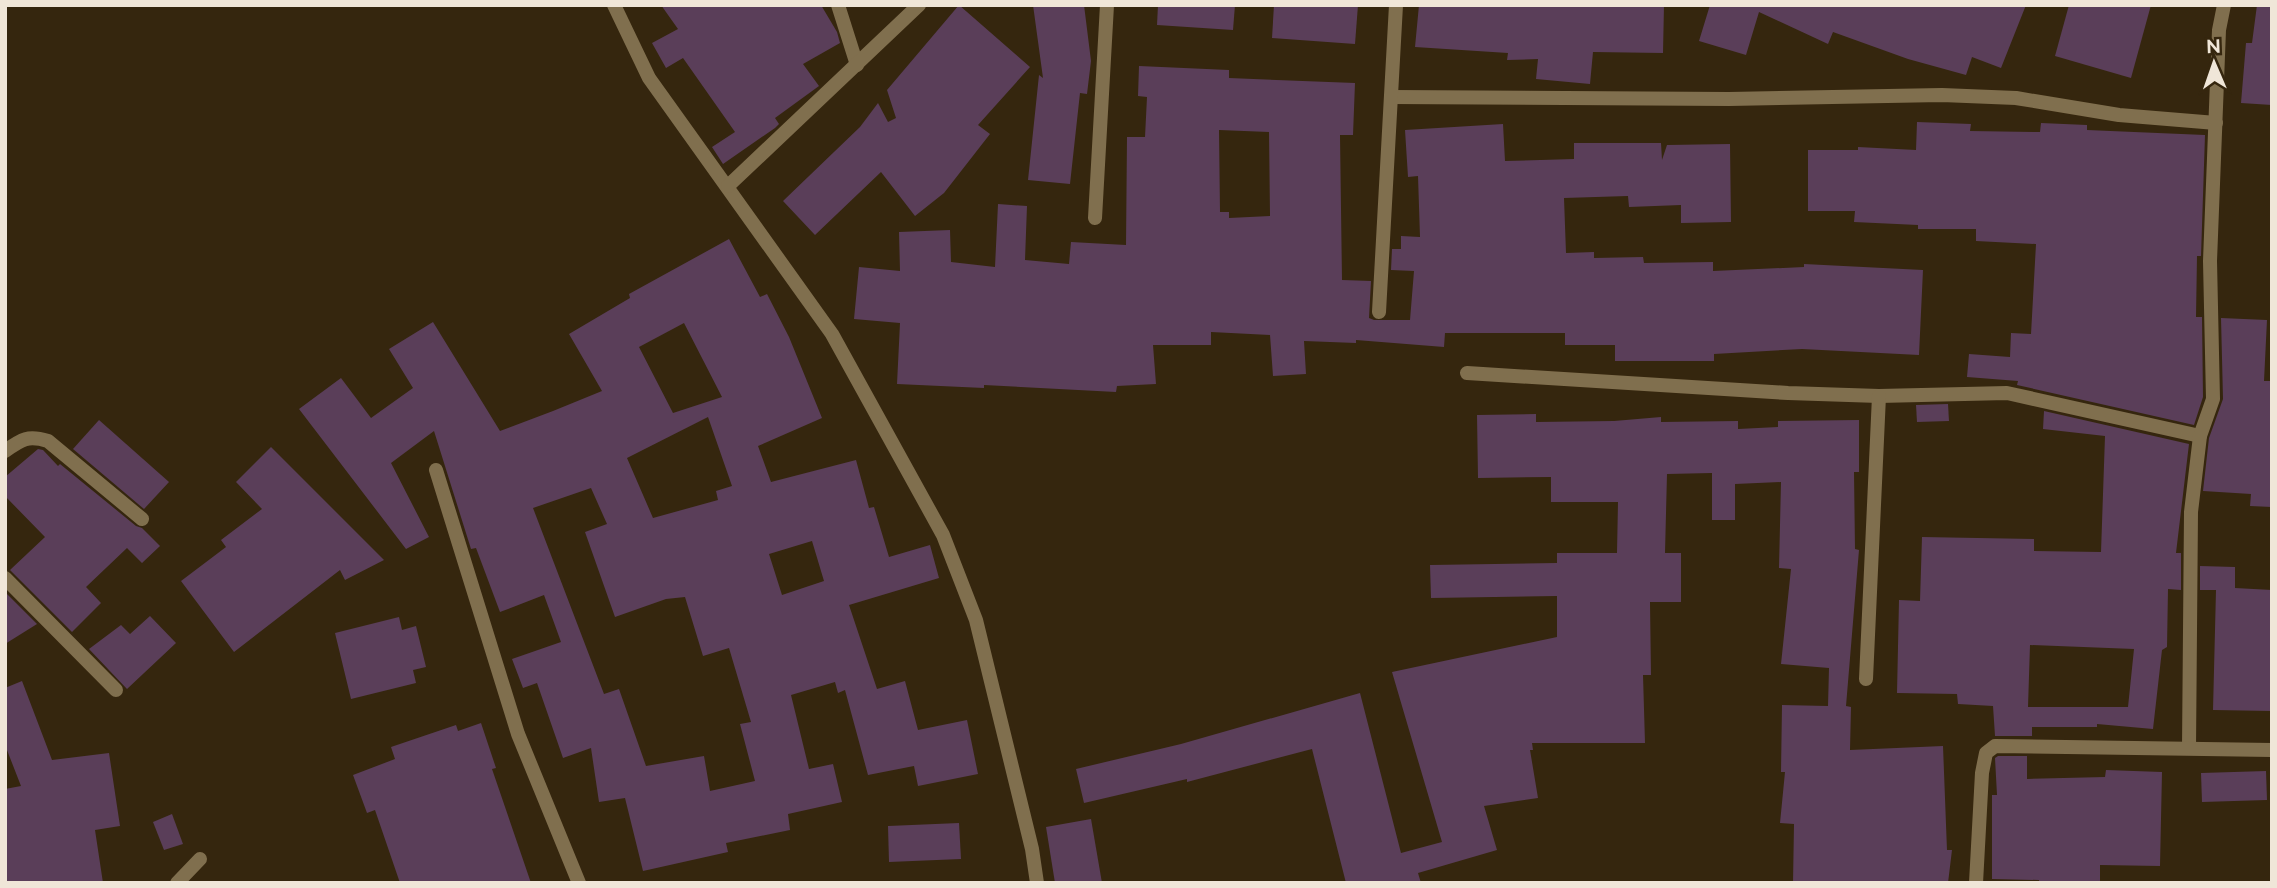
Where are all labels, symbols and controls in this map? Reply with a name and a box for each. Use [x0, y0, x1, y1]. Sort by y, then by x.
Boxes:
north arrow [2179, 28, 2249, 98]
text: N [2206, 35, 2221, 57]

